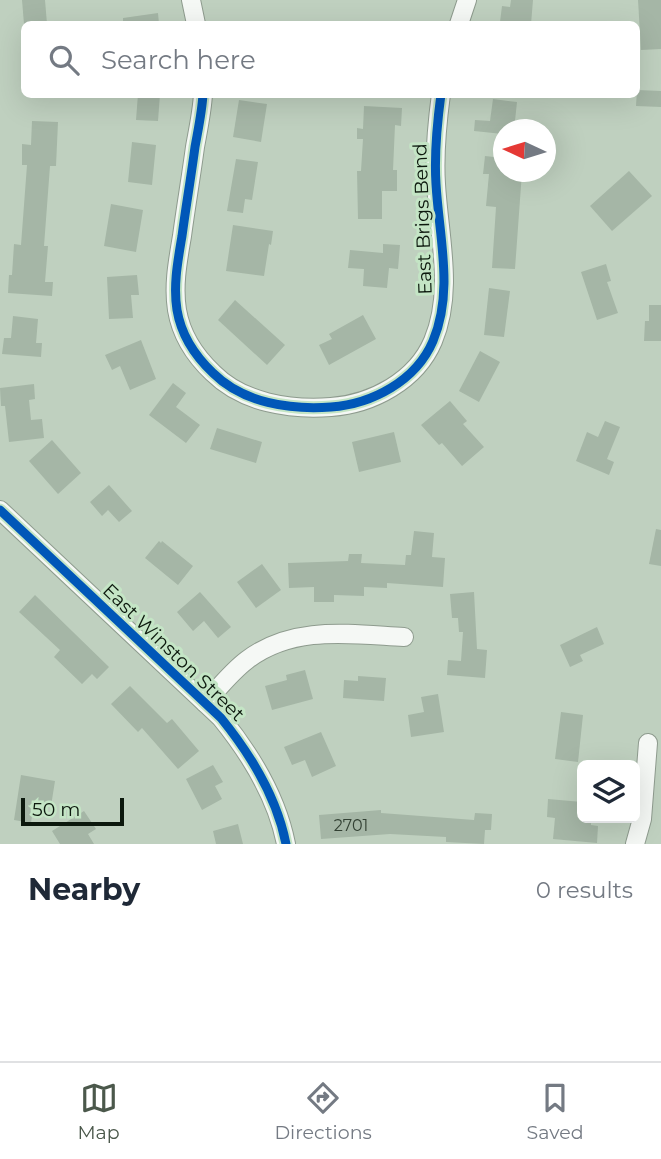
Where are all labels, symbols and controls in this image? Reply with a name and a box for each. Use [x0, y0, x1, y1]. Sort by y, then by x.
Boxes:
search box [21, 21, 640, 98]
icon: search [45, 41, 83, 79]
text: Search here [101, 44, 256, 76]
north arrow [493, 119, 556, 182]
street label: East Brigs Bend [408, 143, 437, 295]
street label: East Winston Street [98, 579, 250, 726]
map controls [577, 760, 640, 823]
button: layers [577, 760, 640, 823]
scale bar [21, 795, 124, 827]
text: 50 m [32, 798, 80, 821]
house number: 2701 [334, 816, 368, 835]
text: Nearby [28, 871, 140, 908]
text: 0 results [536, 876, 633, 904]
tab: Map [77, 1079, 120, 1144]
tab: Directions [274, 1079, 372, 1144]
tab: Saved [527, 1079, 584, 1144]

